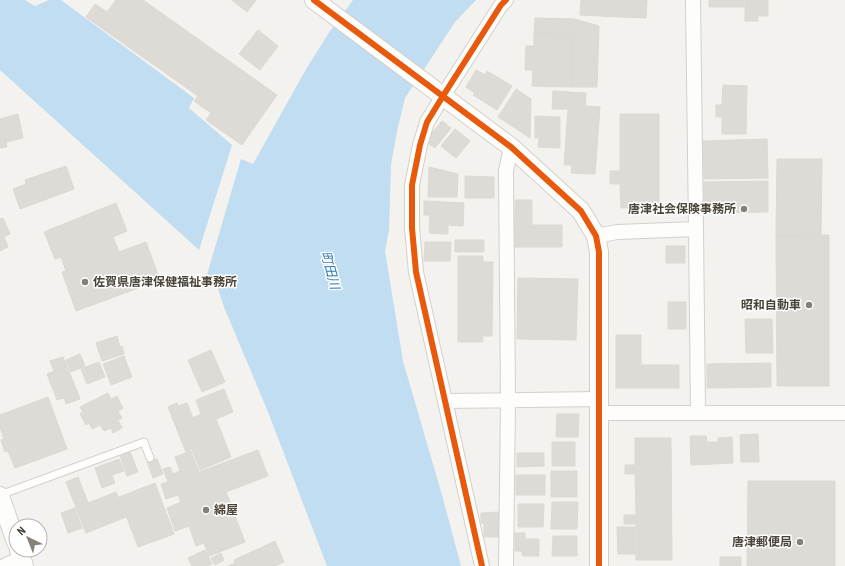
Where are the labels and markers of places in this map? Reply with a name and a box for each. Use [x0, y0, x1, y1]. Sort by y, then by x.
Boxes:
place label: 唐津社会保険事務所 [628, 202, 736, 216]
marker: 唐津社会保険事務所 [739, 204, 749, 214]
place label: 佐賀県唐津保健福祉事務所 [93, 275, 237, 289]
marker: 佐賀県唐津保健福祉事務所 [80, 277, 90, 287]
place label: 昭和自動車 [741, 298, 801, 312]
marker: 昭和自動車 [804, 300, 814, 310]
place label: 綿屋 [214, 503, 238, 517]
marker: 綿屋 [201, 505, 211, 515]
place label: 唐津郵便局 [732, 535, 792, 549]
marker: 唐津郵便局 [795, 537, 805, 547]

